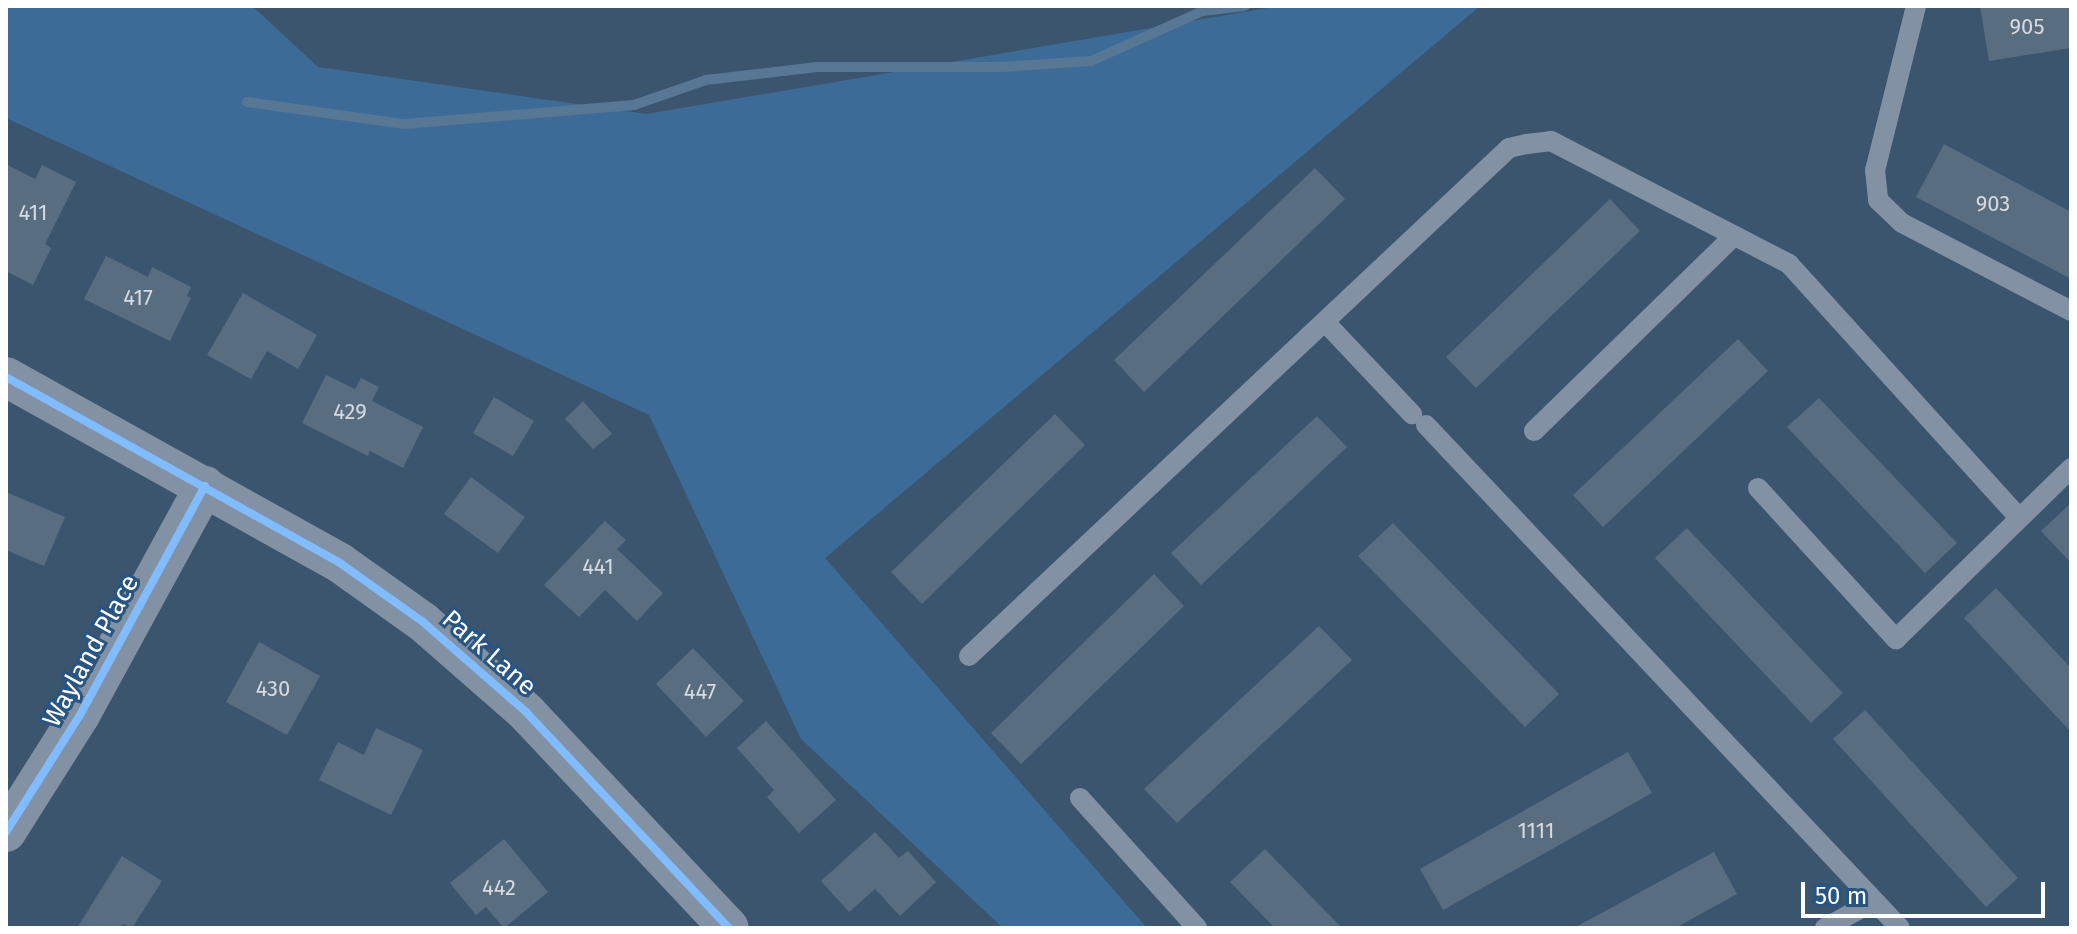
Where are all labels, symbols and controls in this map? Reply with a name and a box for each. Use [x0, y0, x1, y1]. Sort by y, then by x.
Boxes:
house number: 905 [2010, 14, 2044, 40]
house number: 903 [1976, 191, 2010, 217]
house number: 411 [18, 200, 48, 226]
house number: 417 [123, 285, 153, 311]
house number: 429 [333, 399, 367, 425]
house number: 441 [582, 554, 614, 580]
street label: Wayland Place [36, 569, 146, 733]
street label: Park Lane [436, 604, 542, 702]
house number: 430 [256, 676, 290, 702]
house number: 447 [684, 679, 716, 705]
house number: 1111 [1517, 818, 1555, 844]
scale bar [1805, 866, 2049, 916]
house number: 442 [482, 875, 516, 901]
text: 50 m [1815, 882, 1867, 910]

